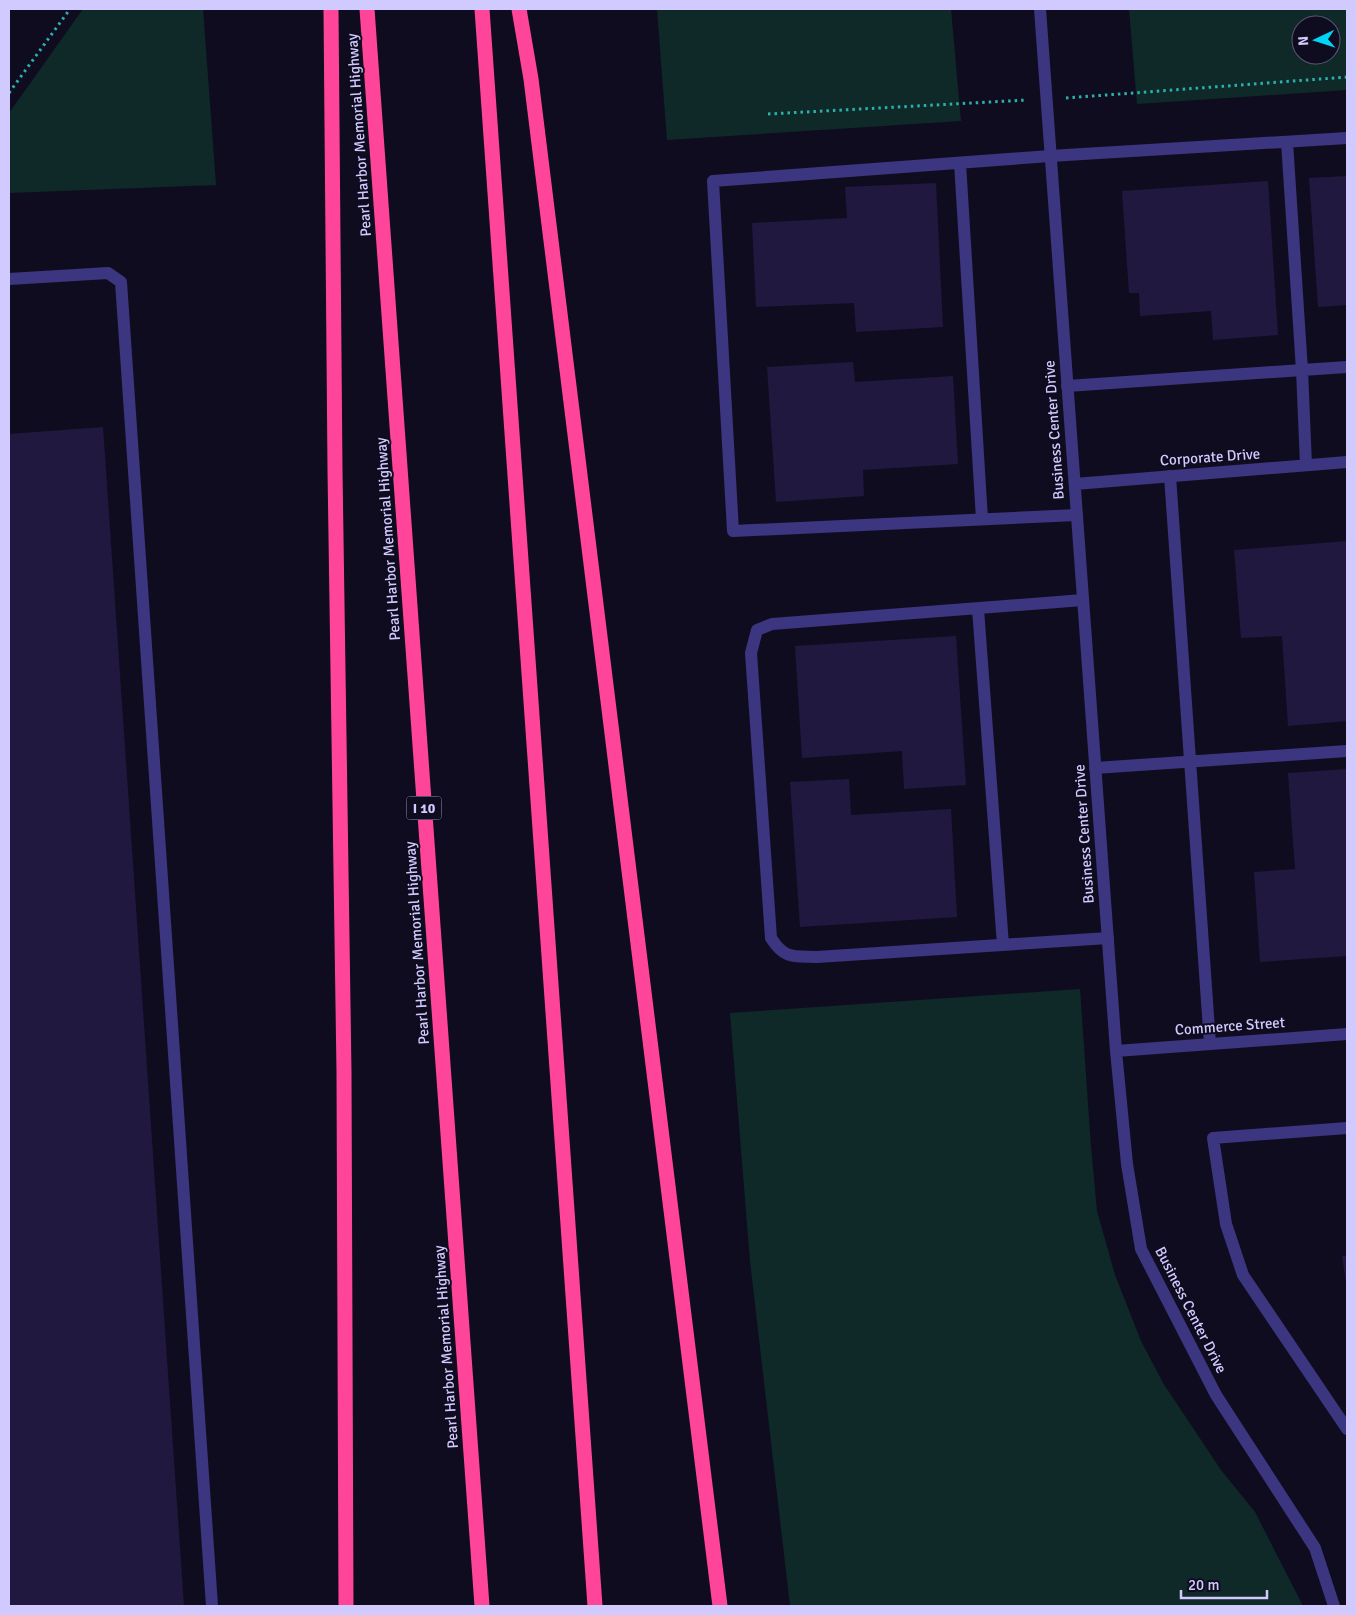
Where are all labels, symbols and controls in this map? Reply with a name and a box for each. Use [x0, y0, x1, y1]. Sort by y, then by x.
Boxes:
north arrow [1291, 15, 1341, 65]
street label: Pearl Harbor Memorial Highway [343, 33, 375, 237]
text: N [1295, 35, 1312, 46]
street label: Business Center Drive [1040, 360, 1068, 500]
street label: Pearl Harbor Memorial Highway [372, 437, 404, 641]
street label: Corporate Drive [1159, 445, 1261, 469]
street label: Business Center Drive [1070, 764, 1098, 904]
road number: I 10 [406, 796, 442, 820]
street label: Pearl Harbor Memorial Highway [401, 841, 433, 1045]
street label: Commerce Street [1174, 1013, 1286, 1039]
street label: Business Center Drive [1151, 1244, 1231, 1376]
street label: Pearl Harbor Memorial Highway [430, 1245, 462, 1449]
scale bar [1181, 1568, 1267, 1600]
text: 20 m [1188, 1576, 1219, 1594]

